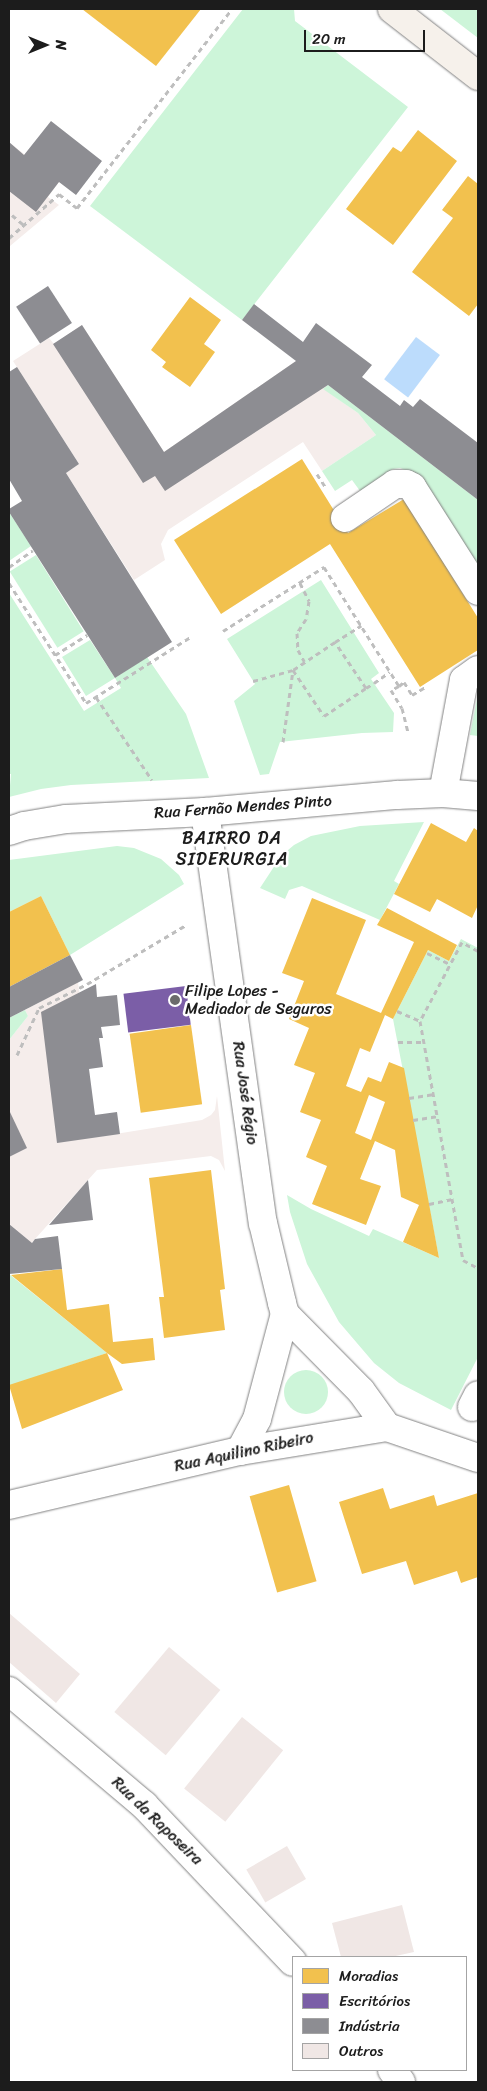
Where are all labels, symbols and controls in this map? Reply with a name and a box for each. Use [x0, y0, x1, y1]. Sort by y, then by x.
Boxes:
north arrow [20, 20, 70, 70]
scale bar [307, 20, 428, 52]
text: 20 m [312, 26, 346, 52]
text: N [48, 40, 73, 50]
street label: Rua Fernão Mendes Pinto [154, 791, 332, 823]
district label: BAIRRO DA SIDERURGIA [175, 828, 289, 871]
place label: Filipe Lopes - Mediador de Seguros [185, 981, 331, 1019]
marker: Filipe Lopes - Mediador de Seguros [169, 994, 181, 1006]
street label: Rua José Régio [228, 1040, 262, 1146]
street label: Rua Aquilino Ribeiro [173, 1428, 315, 1476]
street label: Rua da Raposeira [107, 1773, 207, 1869]
legend [292, 1956, 467, 2071]
text: Moradias [339, 1963, 398, 1989]
text: Escritórios [339, 1988, 410, 2014]
text: Indústria [339, 2013, 400, 2039]
text: Outros [339, 2038, 383, 2064]

